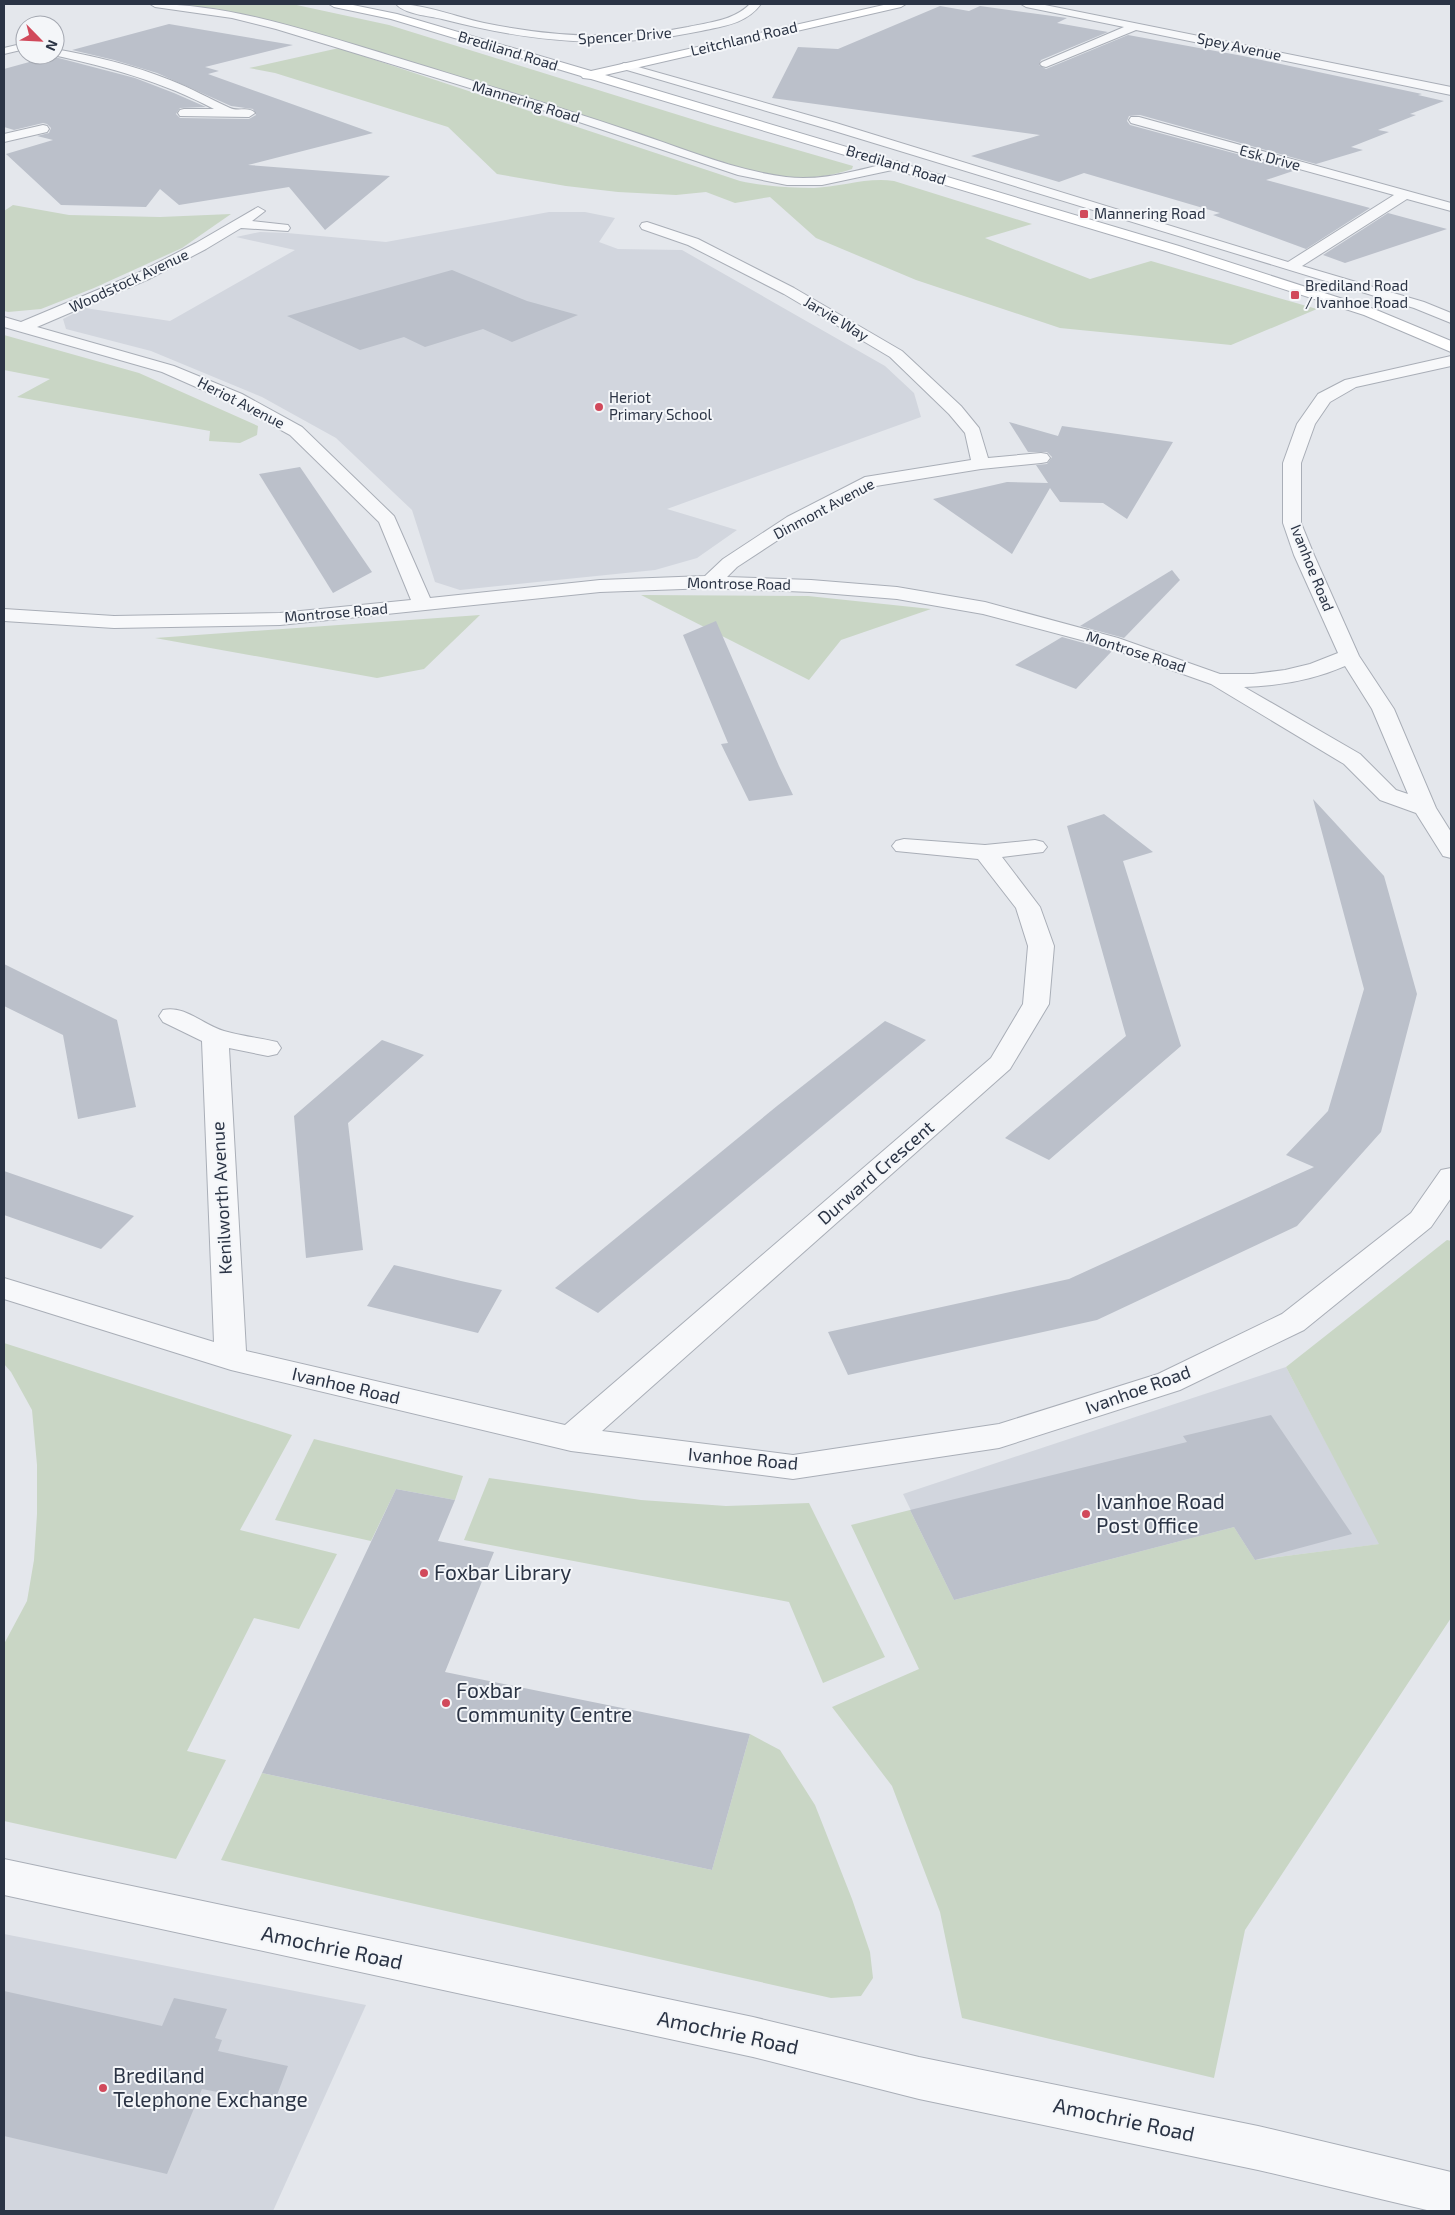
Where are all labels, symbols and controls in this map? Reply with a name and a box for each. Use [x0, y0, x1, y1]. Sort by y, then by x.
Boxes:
north arrow [15, 15, 65, 65]
street label: Leitchland Road [689, 17, 799, 59]
street label: Spencer Drive [578, 23, 672, 47]
street label: Brediland Road [456, 26, 560, 74]
street label: Spey Avenue [1195, 28, 1283, 64]
text: N [43, 37, 62, 54]
street label: Mannering Road [470, 76, 582, 126]
street label: Brediland Road [844, 140, 948, 188]
street label: Esk Drive [1238, 140, 1303, 174]
place label: Mannering Road [1094, 204, 1206, 222]
marker: Mannering Road [1078, 208, 1090, 220]
street label: Woodstock Avenue [66, 245, 191, 316]
place label: Brediland Road / Ivanhoe Road [1305, 276, 1408, 311]
marker: Brediland Road / Ivanhoe Road [1289, 289, 1301, 301]
street label: Jarvie Way [801, 292, 872, 345]
street label: Heriot Avenue [195, 372, 288, 432]
place label: Heriot Primary School [609, 388, 712, 423]
marker: Heriot Primary School [593, 401, 605, 413]
street label: Dinmont Avenue [770, 474, 877, 542]
street label: Ivanhoe Road [1287, 522, 1338, 614]
street label: Montrose Road [687, 573, 791, 593]
street label: Montrose Road [283, 599, 389, 626]
street label: Montrose Road [1084, 626, 1189, 676]
street label: Durward Crescent [813, 1116, 938, 1229]
street label: Kenilworth Avenue [206, 1121, 236, 1275]
street label: Ivanhoe Road [1082, 1360, 1193, 1418]
street label: Ivanhoe Road [290, 1362, 402, 1408]
street label: Ivanhoe Road [687, 1442, 799, 1474]
place label: Ivanhoe Road Post Office [1096, 1488, 1225, 1537]
marker: Ivanhoe Road Post Office [1080, 1508, 1092, 1520]
place label: Foxbar Library [434, 1559, 571, 1584]
marker: Foxbar Library [418, 1567, 430, 1579]
place label: Foxbar Community Centre [456, 1677, 632, 1726]
marker: Foxbar Community Centre [440, 1697, 452, 1709]
street label: Amochrie Road [259, 1919, 405, 1974]
street label: Amochrie Road [655, 2004, 801, 2059]
place label: Brediland Telephone Exchange [113, 2062, 308, 2111]
marker: Brediland Telephone Exchange [97, 2082, 109, 2094]
street label: Amochrie Road [1051, 2091, 1197, 2146]

